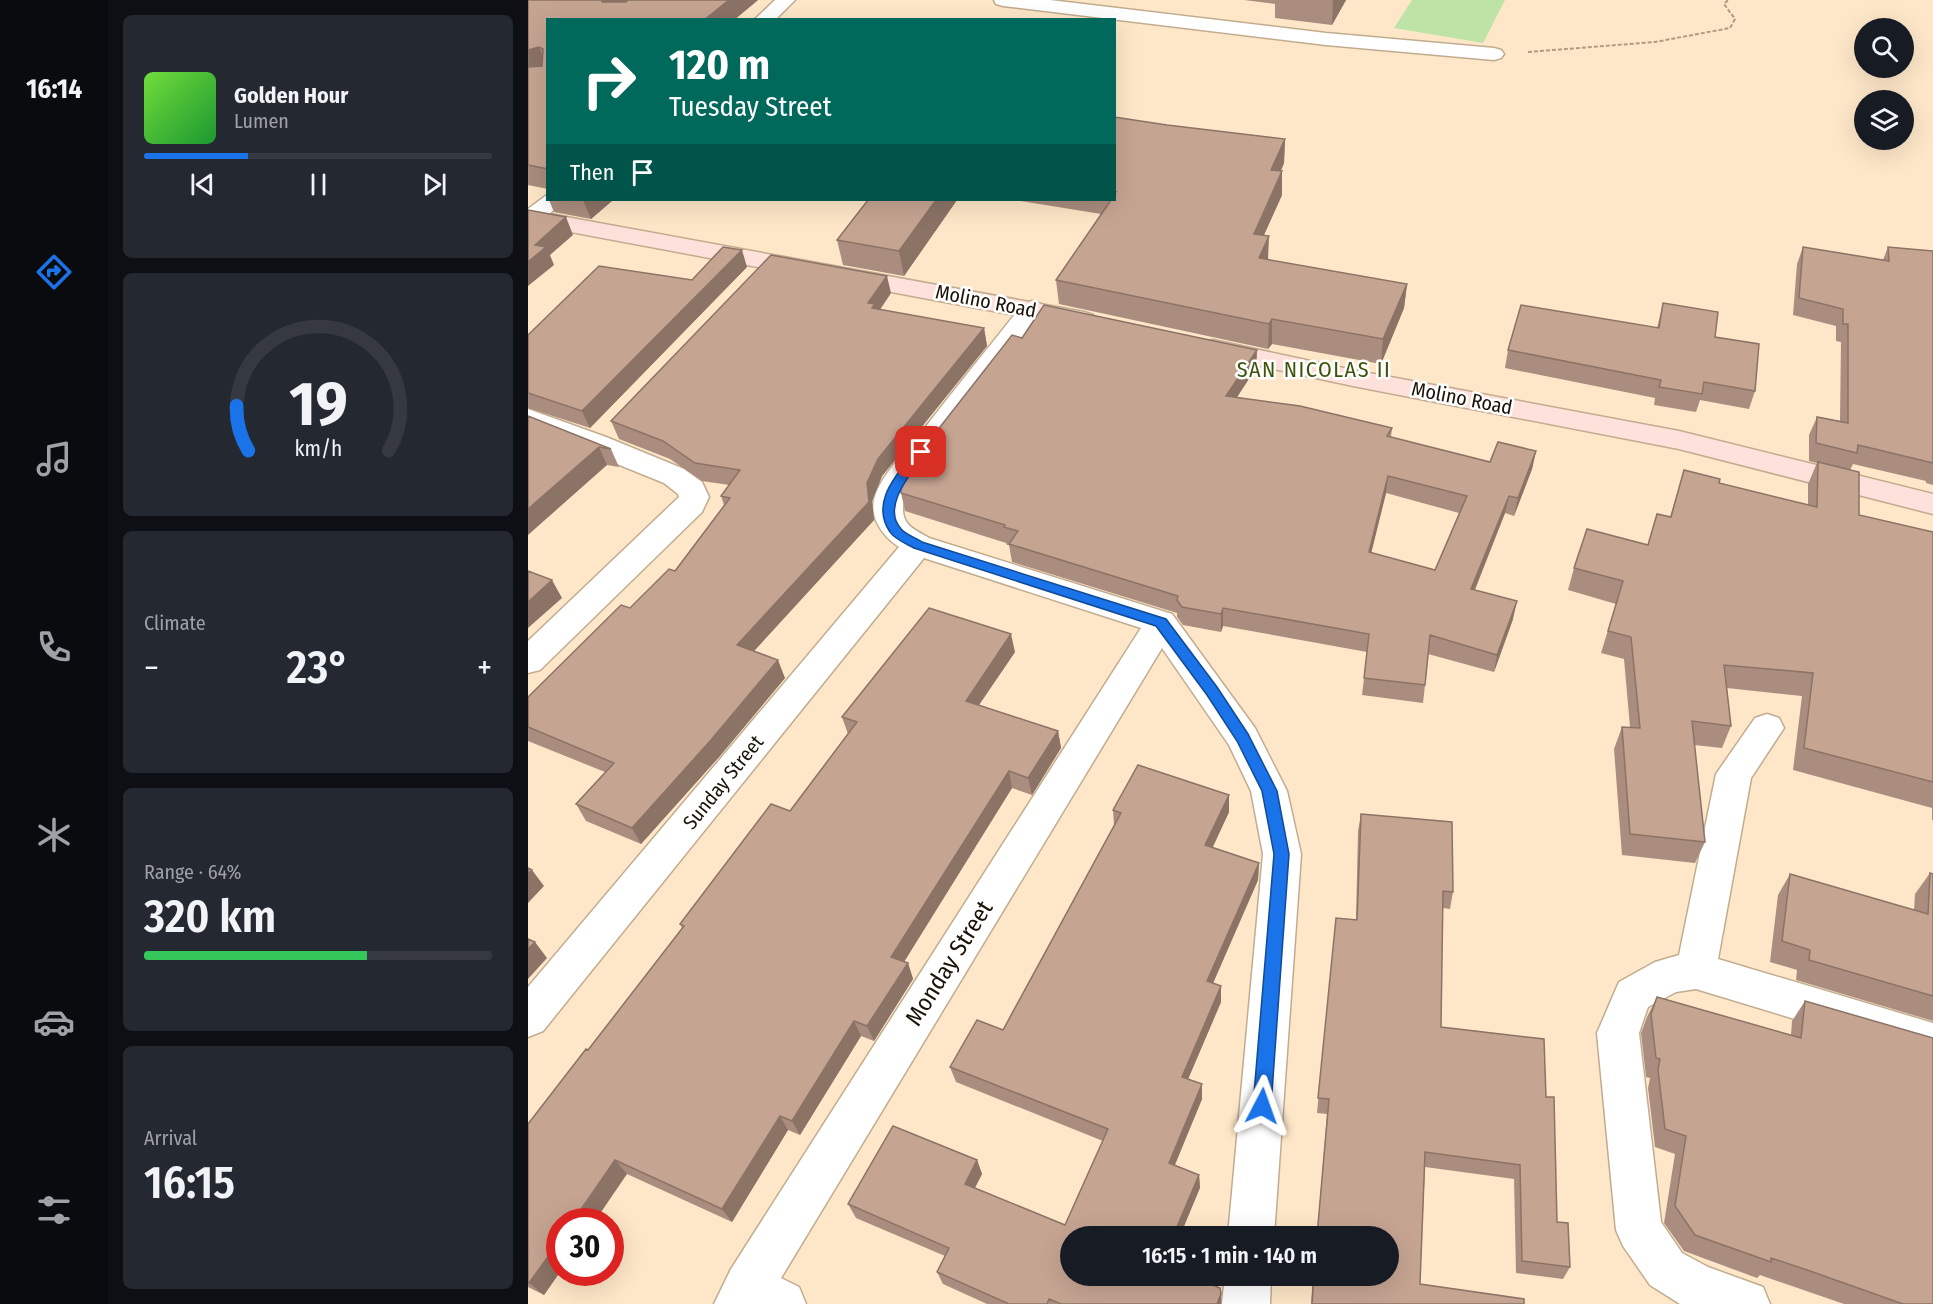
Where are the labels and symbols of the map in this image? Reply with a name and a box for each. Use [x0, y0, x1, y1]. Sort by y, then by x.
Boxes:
street label: Molino Road [934, 279, 1038, 323]
district label: SAN NICOLAS II [1237, 356, 1391, 383]
street label: Molino Road [1410, 376, 1514, 420]
pin [895, 426, 946, 477]
street label: Sunday Street [678, 730, 768, 834]
street label: Monday Street [900, 895, 999, 1031]
position arrow [1230, 1074, 1294, 1138]
speed limit sign: 30 [546, 1208, 624, 1286]

